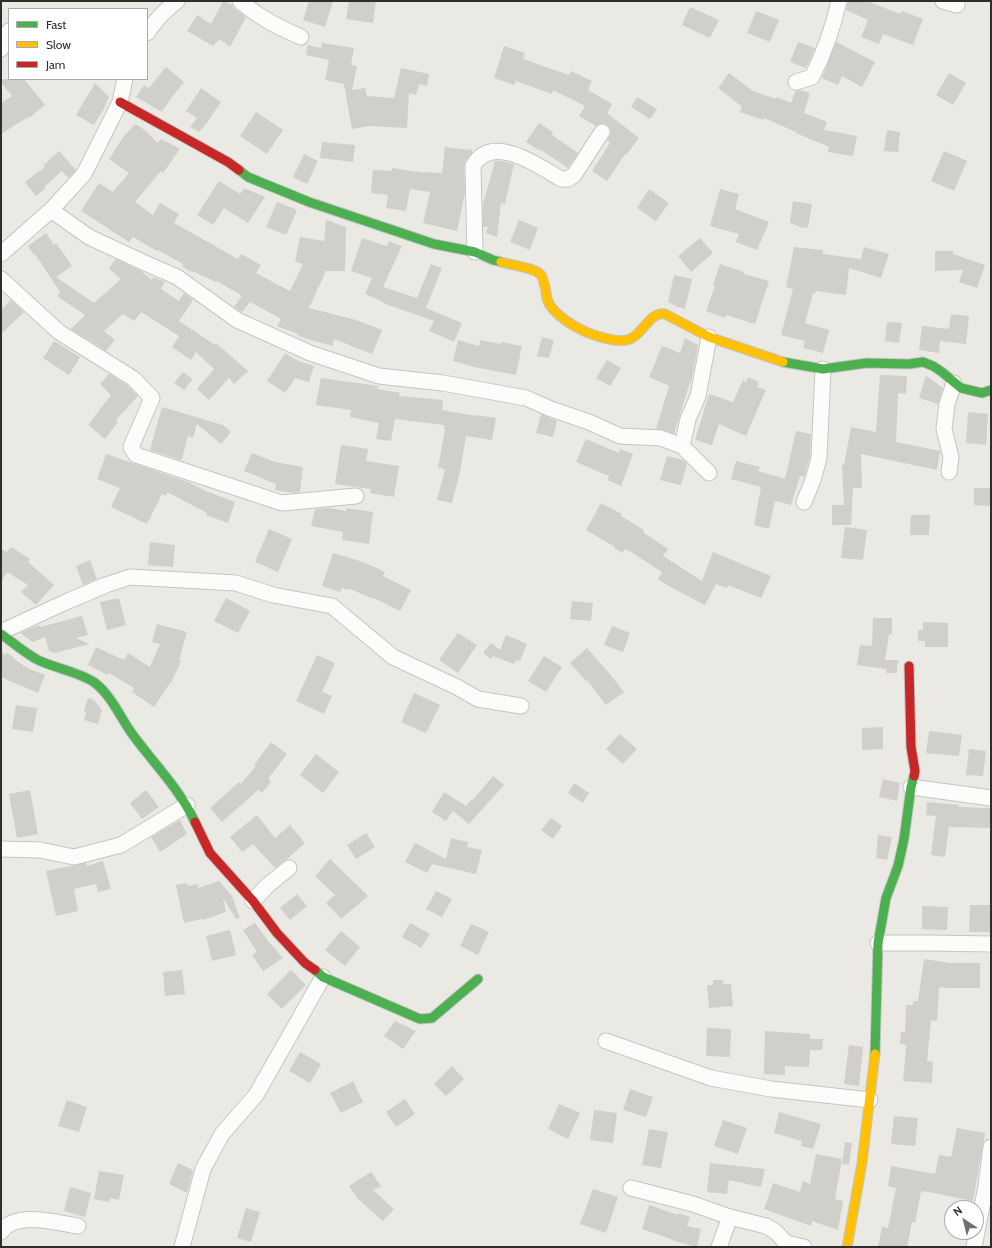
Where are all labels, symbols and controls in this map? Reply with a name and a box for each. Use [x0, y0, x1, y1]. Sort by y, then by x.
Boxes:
legend [8, 8, 148, 80]
text: Fast [46, 17, 66, 32]
text: Slow [46, 37, 71, 52]
text: Jam [46, 57, 65, 72]
north arrow [944, 1200, 984, 1240]
text: N [950, 1203, 965, 1219]

